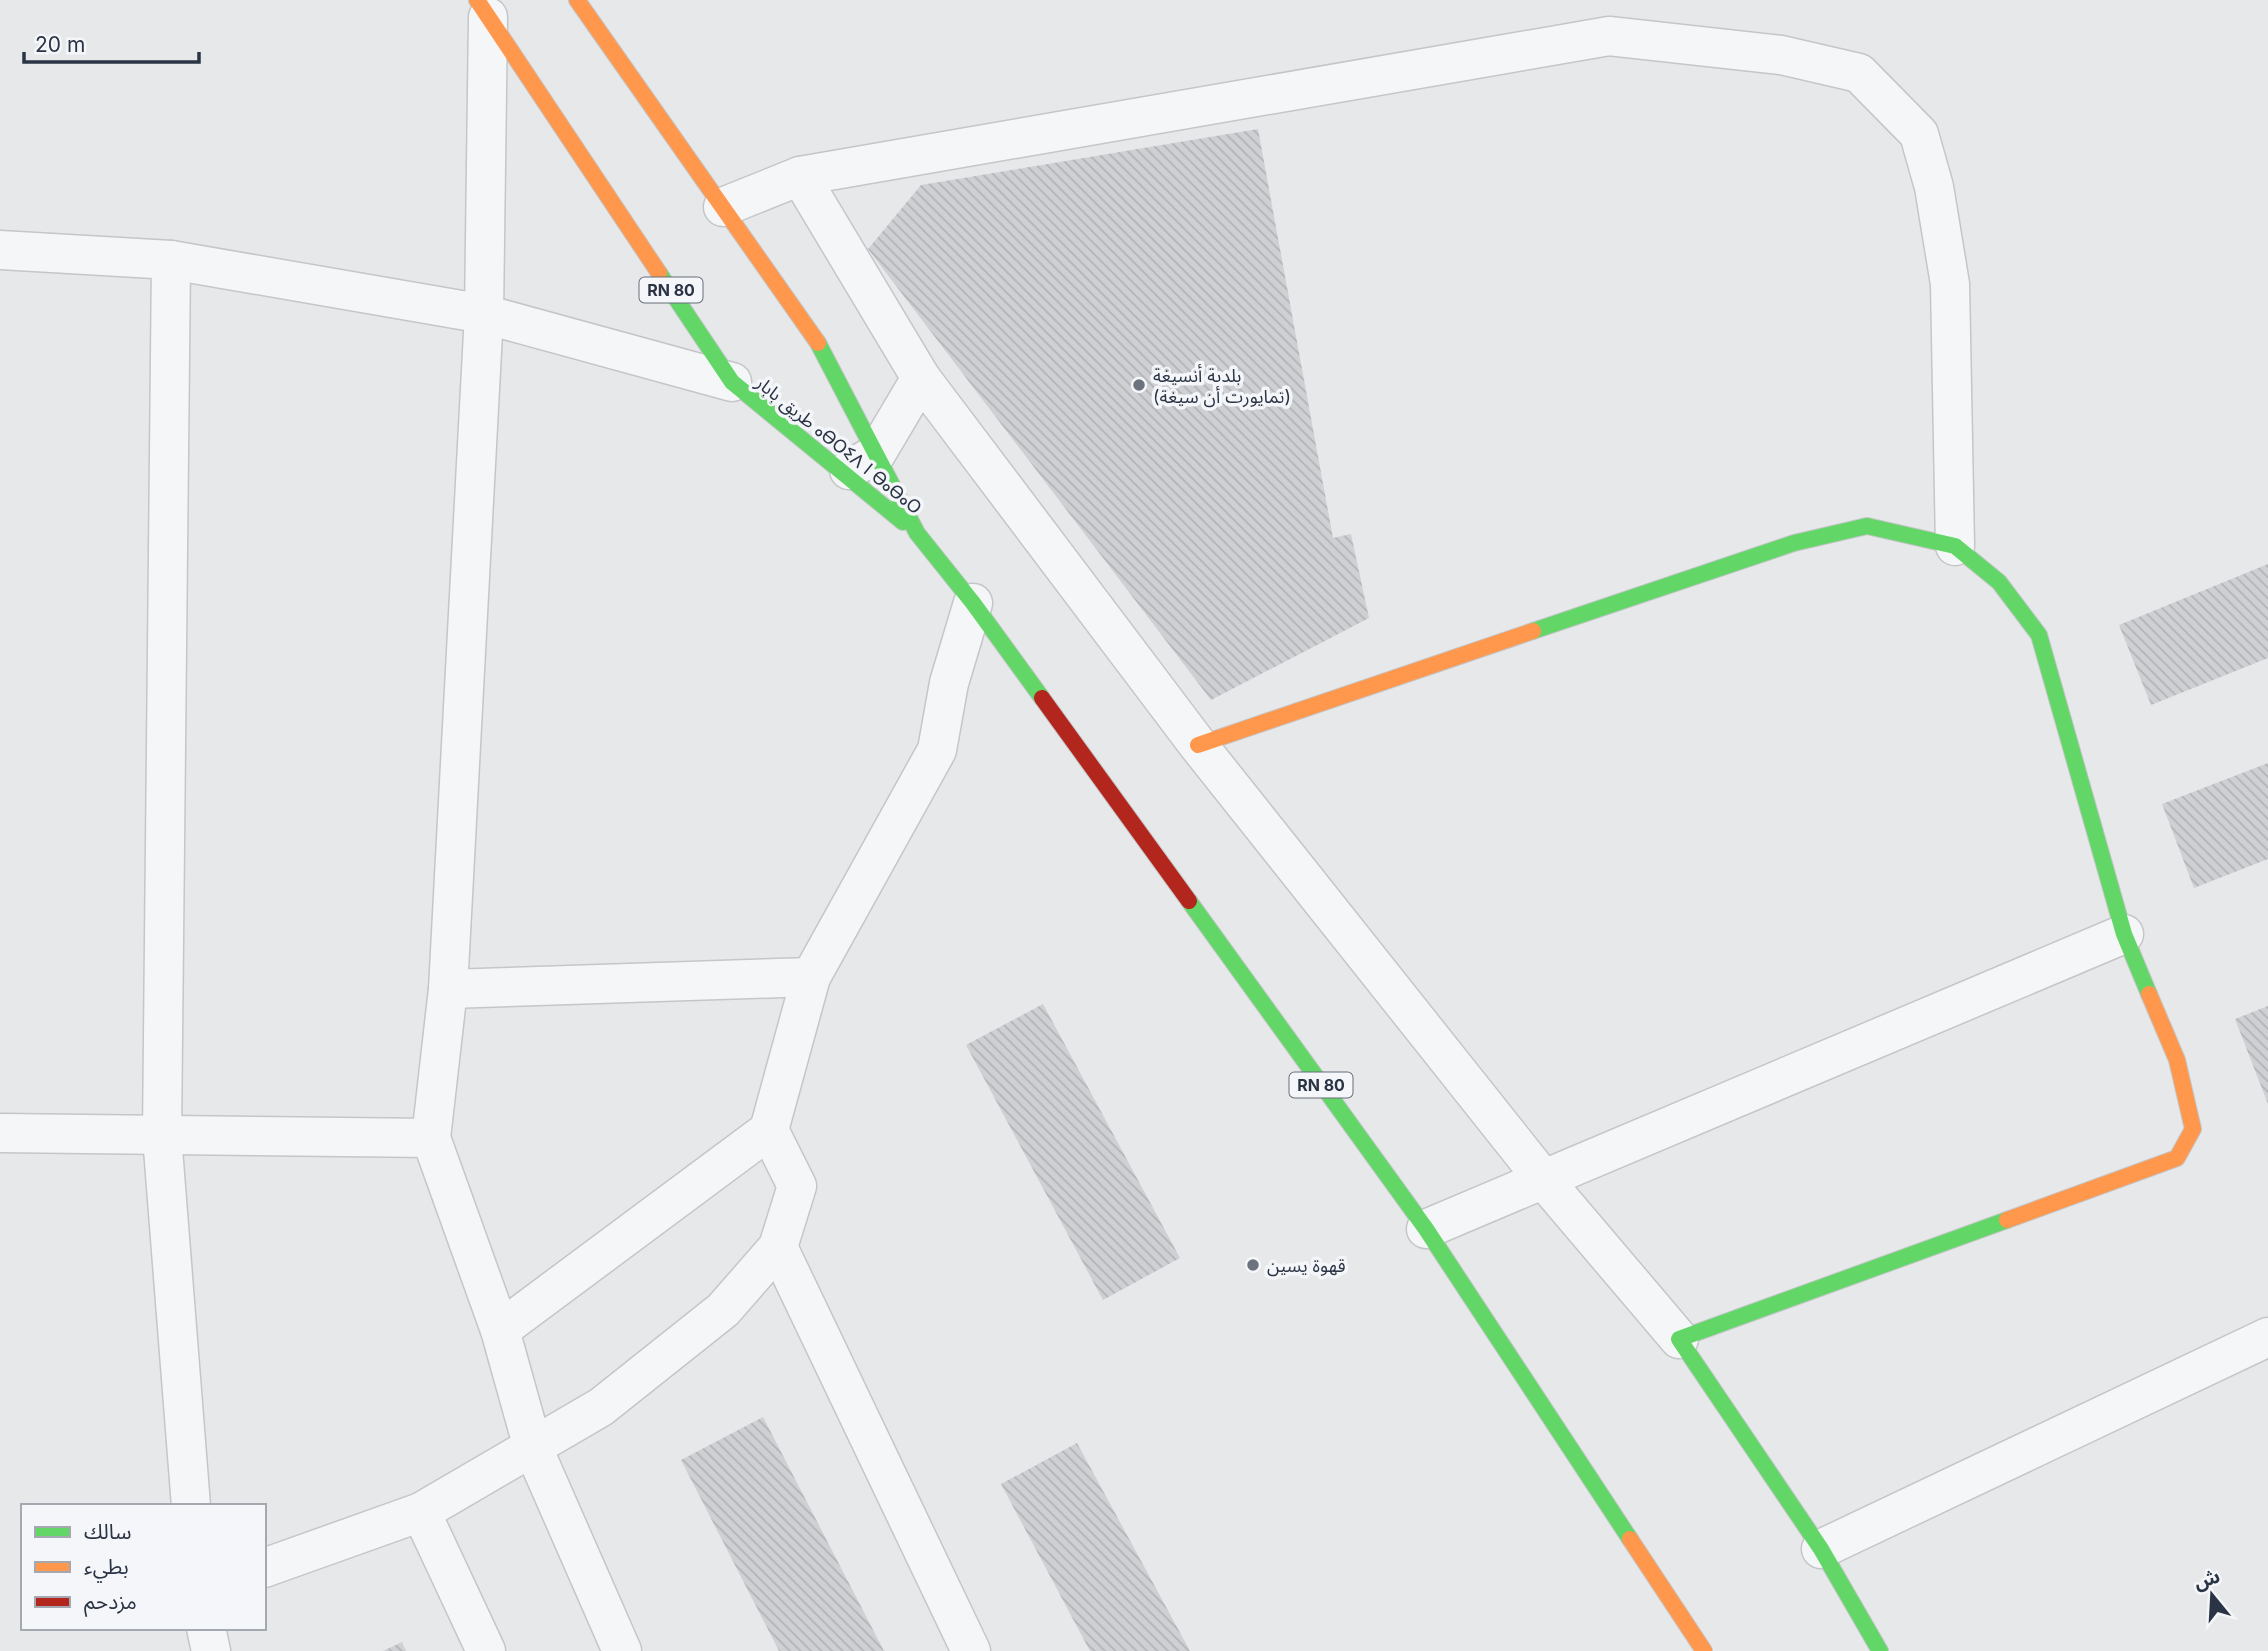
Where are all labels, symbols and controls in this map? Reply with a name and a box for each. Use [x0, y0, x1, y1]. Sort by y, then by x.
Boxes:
scale bar [24, 21, 200, 65]
text: 20 m [35, 32, 85, 57]
road number: RN 80 [640, 278, 702, 302]
place label: بلدية أنسيغة (تمايورت أن سيغة) [1153, 364, 1291, 408]
street label: طريق بابار ⴰⴱⵔⵉⴷ ⵏ ⴱⴰⴱⴰⵔ [751, 371, 926, 519]
marker: بلدية أنسيغة (تمايورت أن سيغة) [1131, 377, 1147, 393]
road number: RN 80 [1290, 1072, 1352, 1098]
place label: قهوة يسين [1267, 1255, 1346, 1277]
marker: قهوة يسين [1245, 1257, 1261, 1273]
legend [21, 1504, 266, 1630]
text: سالك [84, 1519, 131, 1544]
text: بطيء [84, 1554, 129, 1583]
north arrow [2177, 1560, 2247, 1630]
text: ش [2191, 1564, 2223, 1594]
text: مزدحم [84, 1589, 137, 1617]

